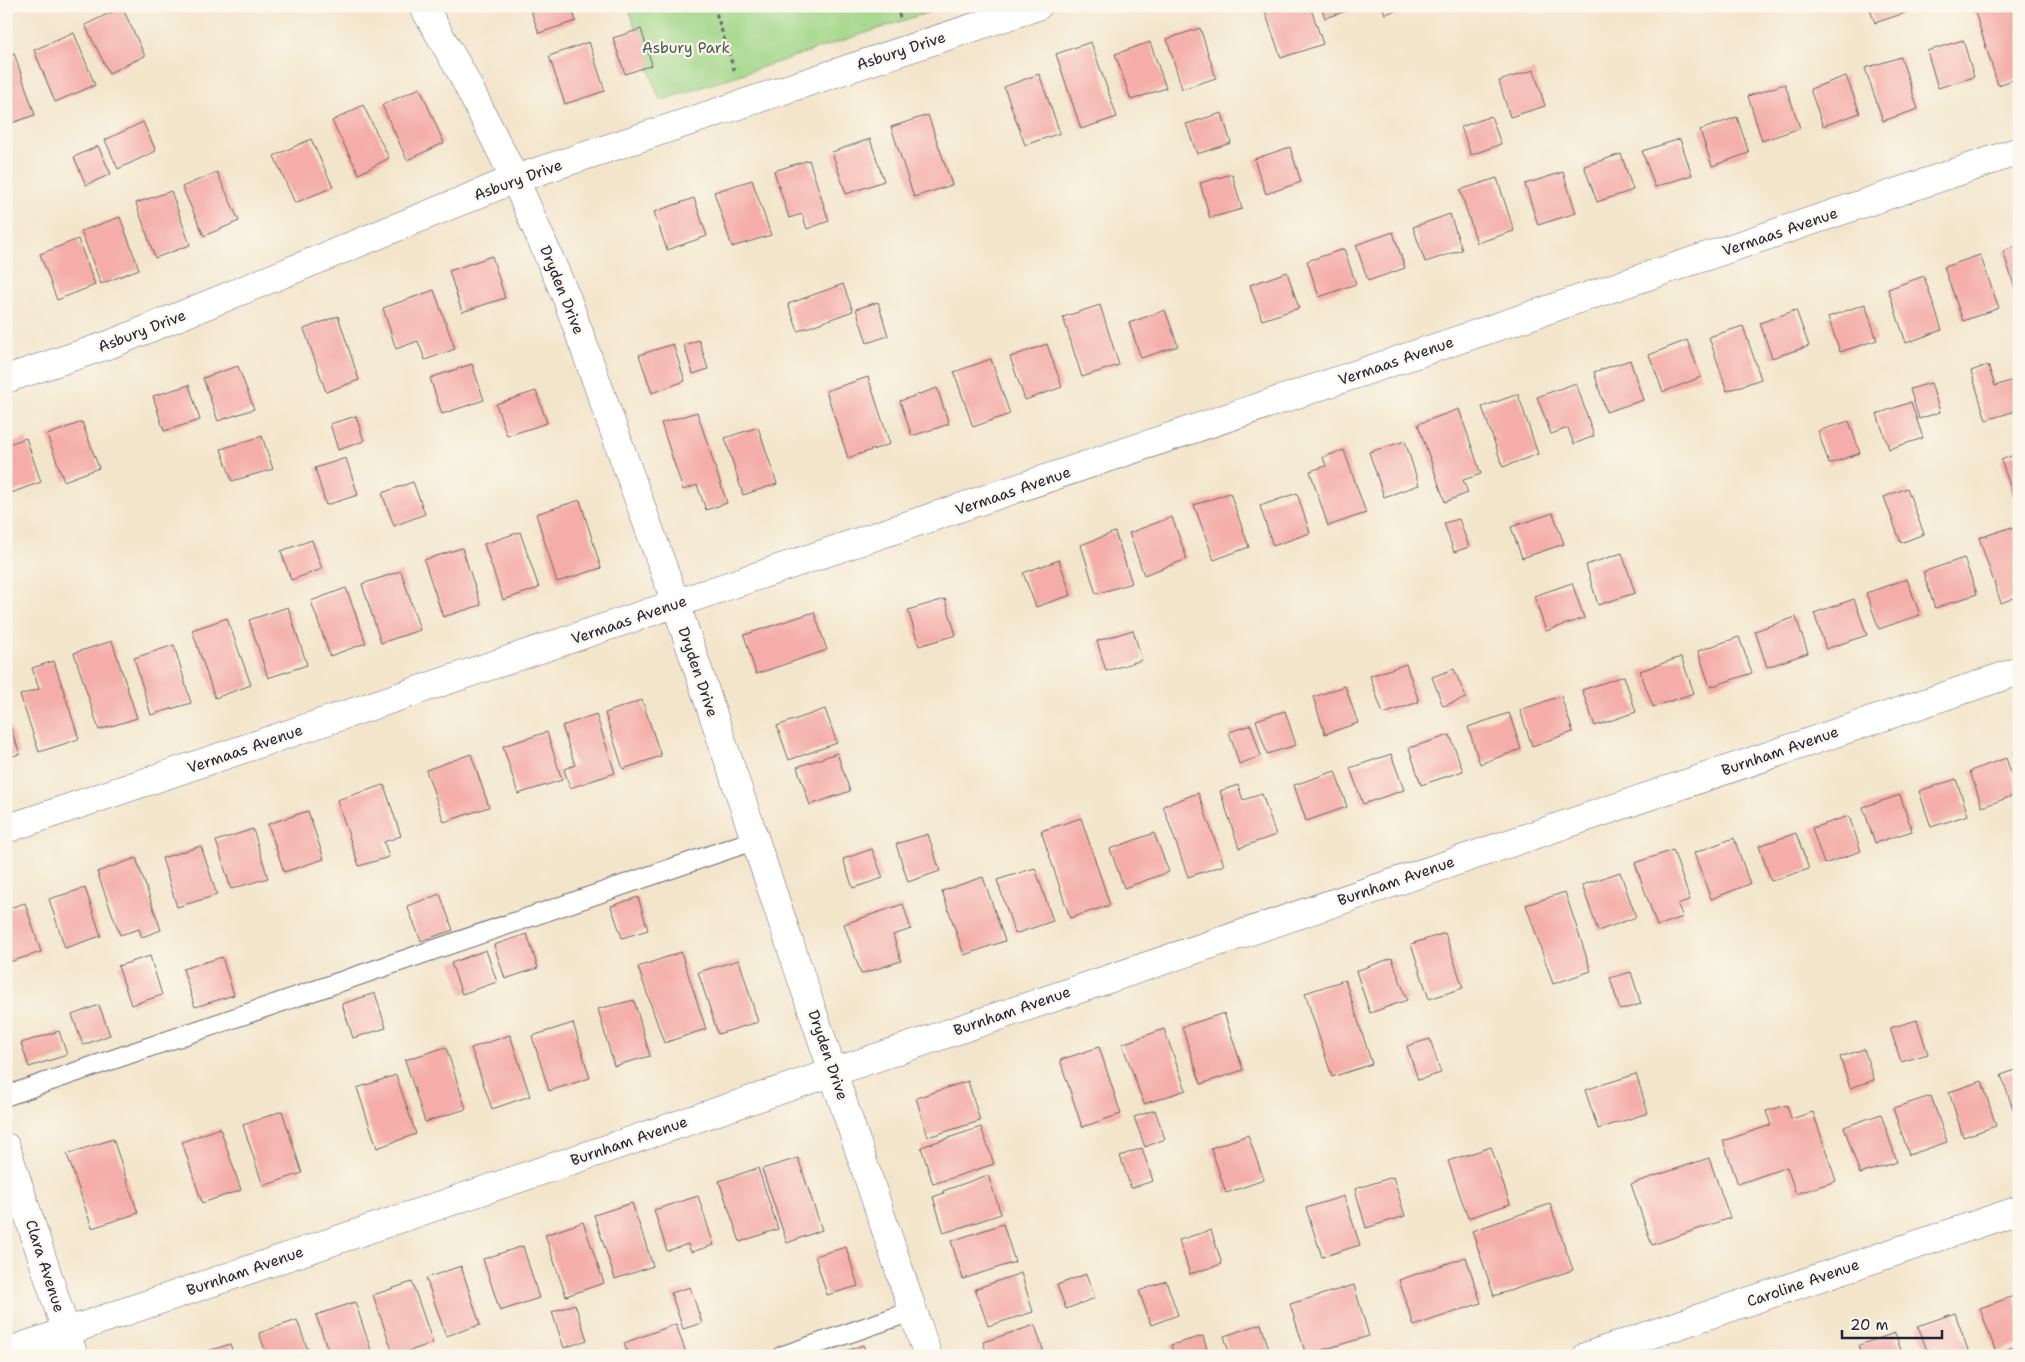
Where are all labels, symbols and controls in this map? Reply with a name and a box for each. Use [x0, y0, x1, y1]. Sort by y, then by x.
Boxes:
street label: Asbury Drive [854, 27, 948, 75]
park label: Asbury Park [642, 38, 730, 58]
street label: Asbury Drive [471, 155, 565, 205]
street label: Vermaas Avenue [1720, 203, 1840, 261]
street label: Dryden Drive [535, 243, 589, 337]
street label: Asbury Drive [95, 305, 189, 357]
street label: Vermaas Avenue [1336, 332, 1456, 390]
street label: Vermaas Avenue [953, 462, 1073, 520]
street label: Vermaas Avenue [569, 591, 689, 649]
street label: Dryden Drive [673, 624, 723, 720]
street label: Vermaas Avenue [185, 720, 305, 778]
street label: Burnham Avenue [1719, 722, 1841, 780]
street label: Burnham Avenue [1335, 852, 1457, 910]
street label: Burnham Avenue [951, 982, 1073, 1040]
street label: Dryden Drive [803, 1007, 853, 1103]
street label: Burnham Avenue [568, 1112, 690, 1170]
street label: Clara Avenue [21, 1217, 69, 1315]
street label: Burnham Avenue [184, 1242, 306, 1300]
street label: Caroline Avenue [1744, 1254, 1862, 1312]
scale bar [1842, 1307, 1942, 1339]
text: 20 m [1850, 1315, 1889, 1335]

